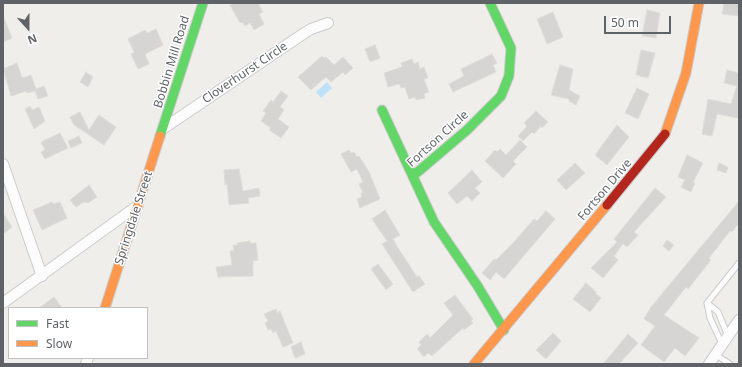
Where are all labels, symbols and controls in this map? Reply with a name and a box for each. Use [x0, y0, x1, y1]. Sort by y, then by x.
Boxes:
north arrow [8, 8, 48, 48]
scale bar [606, 8, 673, 34]
street label: Bobbin Mill Road [151, 14, 193, 110]
text: 50 m [611, 14, 639, 31]
text: N [26, 31, 39, 48]
street label: Cloverhurst Circle [200, 39, 290, 107]
street label: Fortson Circle [404, 108, 472, 170]
street label: Fortson Drive [575, 156, 635, 224]
street label: Springdale Street [112, 169, 156, 267]
legend [8, 307, 148, 359]
text: Fast [46, 315, 69, 332]
text: Slow [46, 335, 72, 352]

